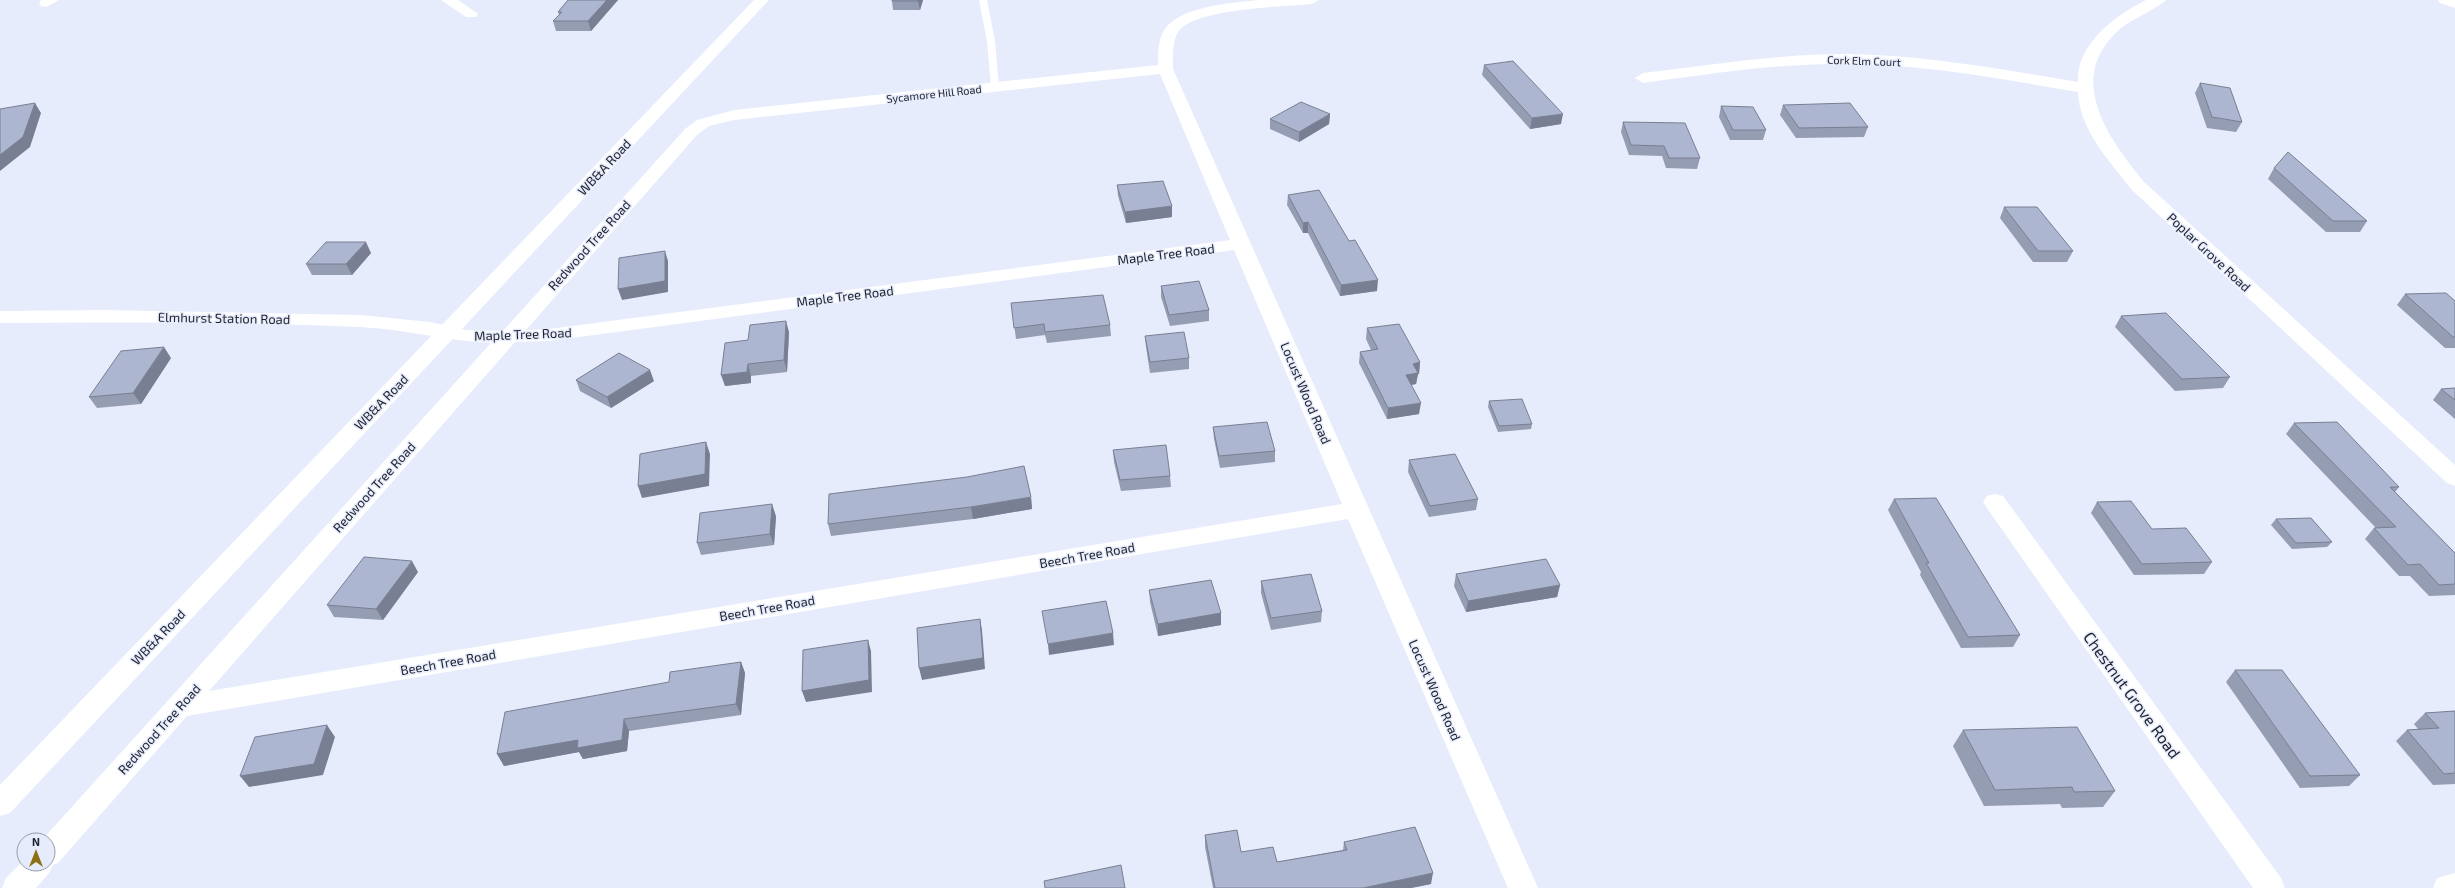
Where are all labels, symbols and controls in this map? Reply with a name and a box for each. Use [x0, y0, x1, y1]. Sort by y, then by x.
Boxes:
street label: Cork Elm Court [1827, 53, 1901, 68]
street label: Sycamore Hill Road [886, 82, 982, 105]
street label: WB&A Road [574, 136, 634, 198]
street label: Redwood Tree Road [544, 197, 634, 293]
street label: Poplar Grove Road [2164, 209, 2254, 295]
street label: Maple Tree Road [1117, 240, 1215, 268]
street label: Maple Tree Road [796, 282, 894, 310]
street label: Elmhurst Station Road [158, 309, 290, 327]
street label: Maple Tree Road [474, 324, 572, 344]
street label: Locust Wood Road [1277, 340, 1335, 446]
street label: WB&A Road [351, 371, 411, 433]
street label: Redwood Tree Road [329, 439, 419, 535]
street label: Beech Tree Road [1038, 539, 1136, 571]
street label: Beech Tree Road [718, 592, 816, 624]
street label: WB&A Road [128, 606, 188, 668]
street label: Chestnut Grove Road [2080, 628, 2185, 762]
street label: Locust Wood Road [1405, 637, 1465, 743]
street label: Beech Tree Road [399, 646, 497, 678]
street label: Redwood Tree Road [114, 681, 204, 777]
north arrow [16, 832, 56, 872]
text: N [32, 835, 40, 848]

